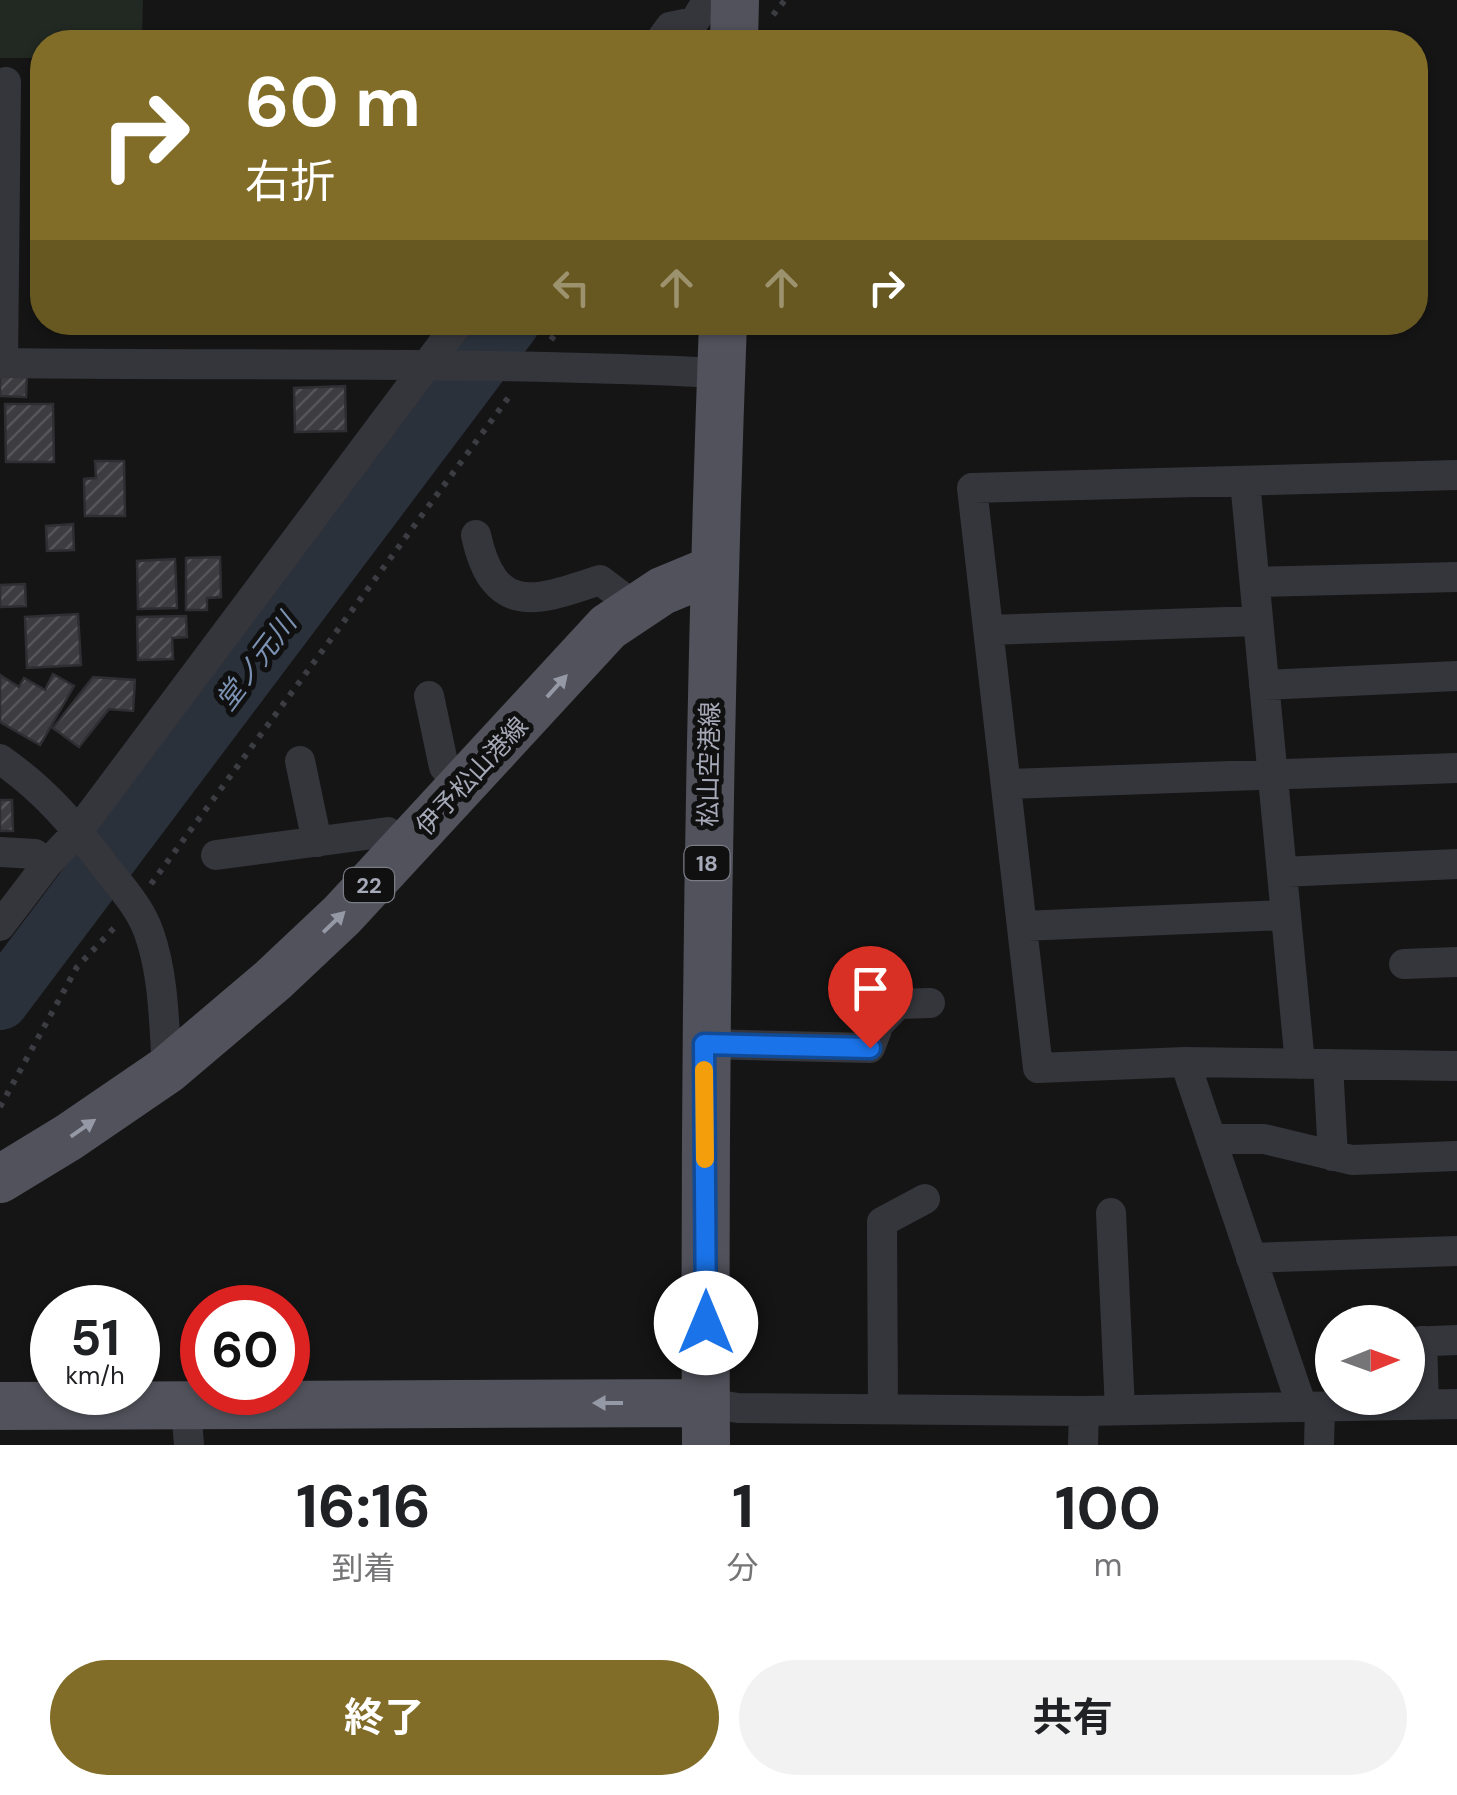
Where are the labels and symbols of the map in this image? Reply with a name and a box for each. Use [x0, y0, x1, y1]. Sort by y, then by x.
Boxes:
water label: 堂ノ元川 [208, 604, 306, 718]
one-way arrow [545, 674, 568, 698]
street label: 松山空港線 [691, 701, 727, 827]
street label: 伊予松山港線 [409, 710, 535, 842]
road number: 18 [684, 846, 730, 880]
road number: 22 [344, 868, 394, 902]
one-way arrow [321, 911, 345, 934]
pin [828, 946, 913, 1049]
one-way arrow [70, 1119, 97, 1138]
position arrow [654, 1271, 758, 1375]
speed limit sign: 60 [180, 1285, 310, 1415]
north arrow [1315, 1305, 1425, 1415]
one-way arrow [592, 1395, 624, 1411]

